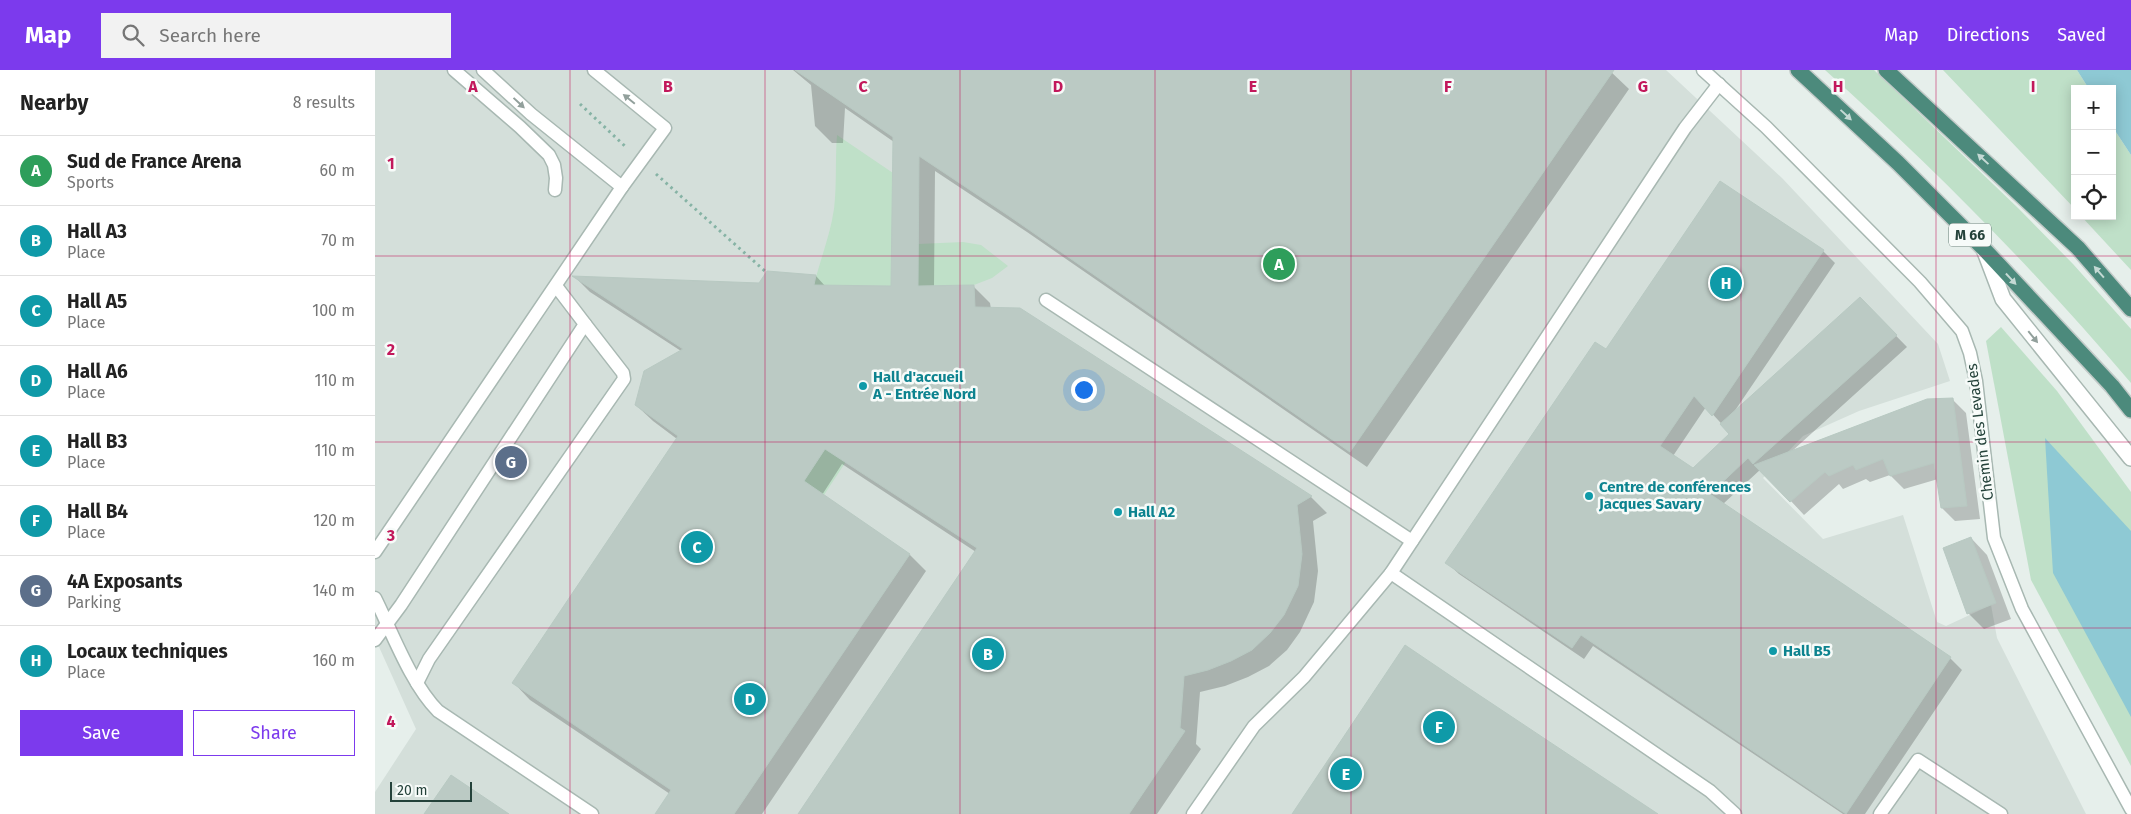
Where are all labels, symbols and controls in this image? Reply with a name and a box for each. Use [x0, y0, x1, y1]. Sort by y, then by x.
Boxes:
search box [101, 13, 451, 58]
text: Map [25, 21, 71, 49]
icon: search [119, 21, 147, 49]
text: Search here [159, 24, 261, 47]
text: Map [1884, 24, 1919, 46]
text: Directions [1947, 24, 2029, 46]
text: Saved [2057, 24, 2106, 46]
text: A [467, 77, 478, 96]
text: B [663, 77, 673, 96]
text: C [858, 77, 868, 96]
text: D [1053, 77, 1063, 96]
text: E [1249, 77, 1257, 96]
text: F [1444, 77, 1452, 96]
text: G [1638, 77, 1648, 96]
text: H [1833, 77, 1843, 96]
text: I [2031, 77, 2035, 96]
map controls [2071, 85, 2116, 220]
button: + [2071, 85, 2116, 130]
text: Nearby [20, 90, 88, 116]
text: 8 results [293, 93, 355, 112]
one-way arrow [623, 94, 636, 105]
one-way arrow [512, 97, 524, 109]
one-way arrow [1840, 109, 1852, 121]
button: − [2071, 130, 2116, 175]
text: Sud de France Arena [67, 150, 242, 173]
one-way arrow [1977, 153, 1989, 165]
text: 1 [387, 154, 395, 173]
text: A [31, 161, 41, 180]
text: 60 m [320, 161, 355, 180]
text: Sports [67, 173, 114, 192]
button: locate [2071, 175, 2116, 220]
text: Hall A3 [67, 220, 127, 243]
road number: M 66 [1949, 224, 1991, 246]
text: B [31, 231, 41, 250]
text: 70 m [321, 231, 355, 250]
text: Place [67, 243, 106, 262]
pin: A [1263, 245, 1295, 283]
pin: H [1710, 264, 1742, 302]
one-way arrow [2094, 266, 2105, 279]
one-way arrow [2005, 272, 2017, 284]
text: Hall A5 [67, 290, 127, 313]
text: C [31, 301, 41, 320]
text: 100 m [312, 301, 355, 320]
text: Place [67, 313, 106, 332]
one-way arrow [2027, 330, 2038, 343]
text: 2 [387, 340, 395, 359]
text: Hall A6 [67, 360, 128, 383]
street label: Chemin des Levades [1963, 362, 1997, 502]
place label: Hall d'accueil A - Entrée Nord [872, 368, 976, 403]
text: D [31, 371, 41, 390]
text: 110 m [314, 371, 355, 390]
your location [1071, 377, 1097, 403]
marker: Hall d'accueil A - Entrée Nord [857, 380, 869, 392]
text: Place [67, 383, 106, 402]
text: Hall B3 [67, 430, 127, 453]
text: E [32, 441, 40, 460]
text: 110 m [314, 441, 355, 460]
pin: G [495, 443, 527, 481]
text: Place [67, 453, 106, 472]
place label: Centre de conférences Jacques Savary [1598, 478, 1751, 513]
marker: Centre de conférences Jacques Savary [1583, 490, 1595, 502]
text: Hall B4 [67, 500, 128, 523]
place label: Hall A2 [1128, 503, 1176, 521]
marker: Hall A2 [1112, 506, 1124, 518]
text: F [32, 511, 40, 530]
text: 120 m [313, 511, 355, 530]
text: Place [67, 523, 106, 542]
text: 3 [386, 526, 395, 545]
pin: C [681, 528, 713, 566]
text: 4A Exposants [67, 570, 182, 593]
text: G [31, 581, 41, 600]
text: 140 m [313, 581, 355, 600]
text: Parking [67, 593, 121, 612]
pin: B [972, 635, 1004, 673]
text: Locaux techniques [67, 640, 228, 663]
place label: Hall B5 [1783, 642, 1831, 660]
marker: Hall B5 [1767, 645, 1779, 657]
text: H [31, 651, 41, 670]
text: 160 m [313, 651, 355, 670]
text: Place [67, 663, 106, 682]
pin: D [734, 680, 766, 718]
pin: F [1423, 708, 1455, 746]
button: Save [20, 710, 183, 756]
button: Share [193, 710, 355, 756]
text: 4 [386, 712, 396, 731]
pin: E [1330, 755, 1362, 793]
scale bar [390, 779, 473, 802]
text: 20 m [397, 782, 427, 799]

